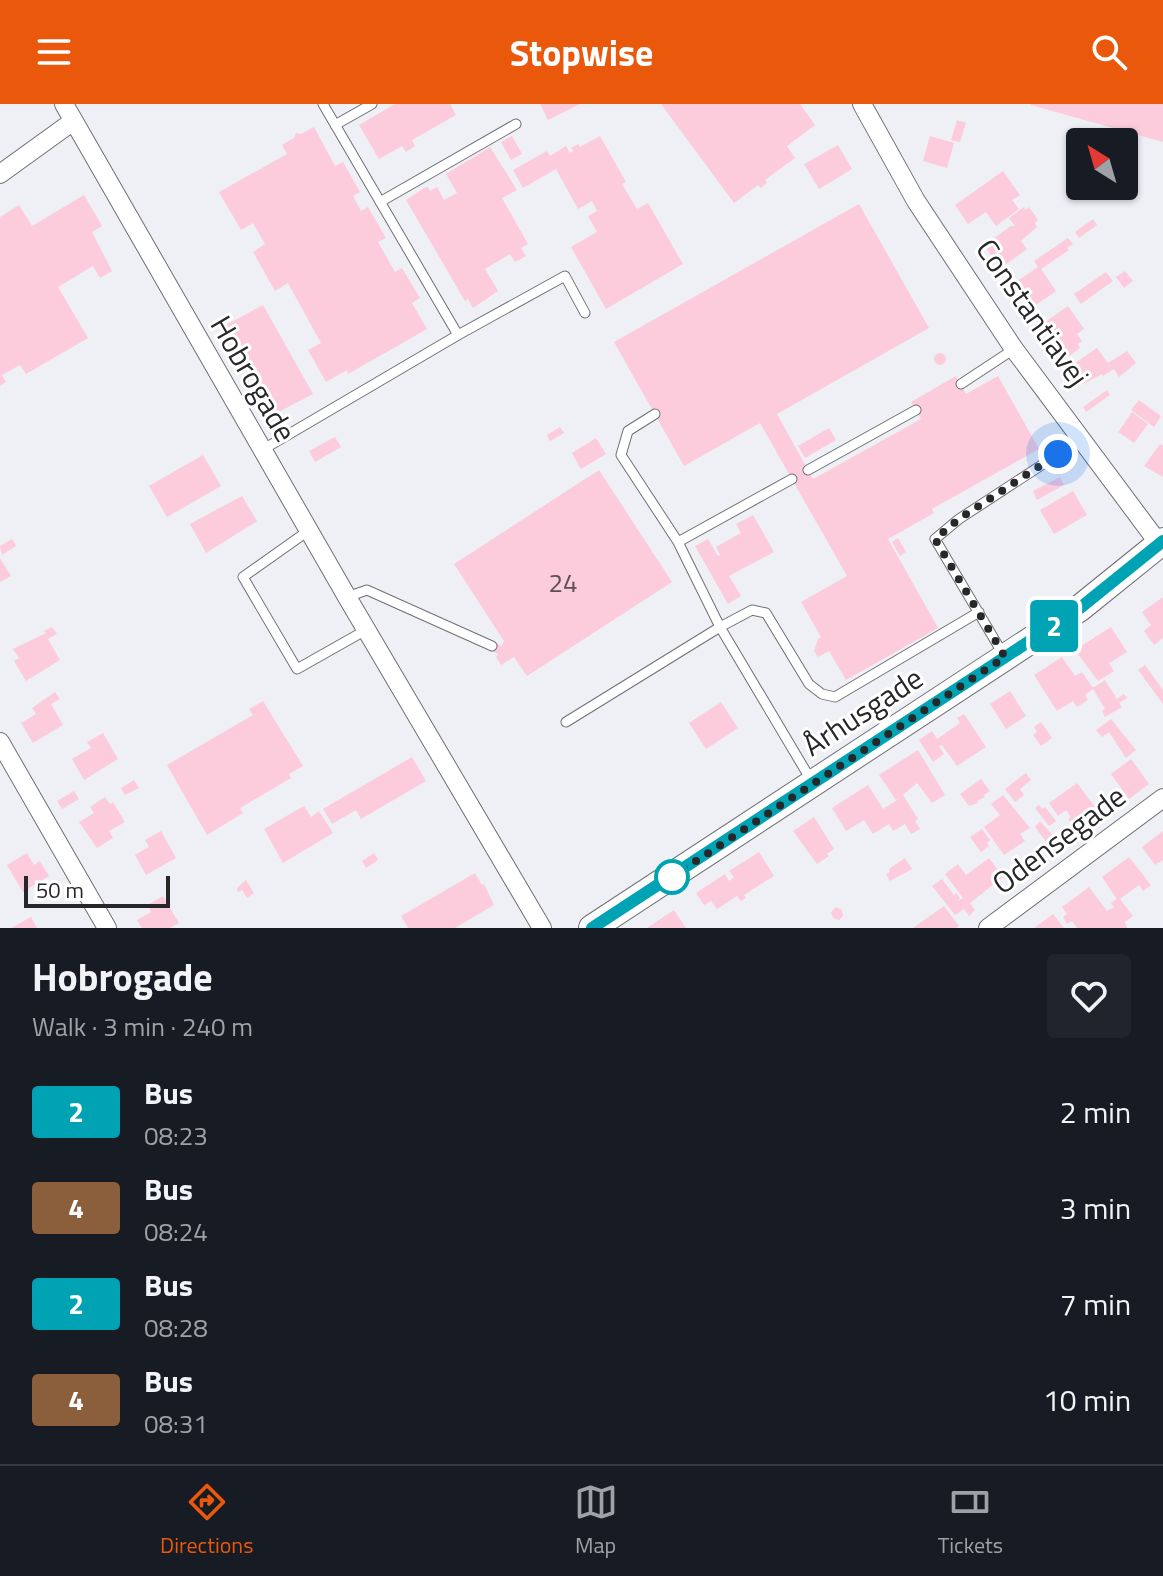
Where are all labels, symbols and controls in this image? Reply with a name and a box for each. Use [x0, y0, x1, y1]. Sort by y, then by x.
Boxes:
text: Stopwise [510, 25, 653, 80]
icon: menu [32, 30, 76, 74]
icon: search [1087, 30, 1131, 74]
north arrow [1066, 128, 1138, 200]
map controls [1066, 128, 1138, 200]
street label: Constantiavej [965, 229, 1101, 396]
street label: Hobrogade [199, 307, 309, 450]
your location [1038, 434, 1078, 474]
house number: 24 [548, 563, 578, 602]
line badge: 2 [1028, 600, 1080, 652]
text: 2 [1046, 604, 1062, 647]
street label: Århusgade [793, 655, 932, 767]
street label: Odensegade [982, 773, 1135, 905]
unlabelled marker [655, 860, 689, 894]
scale bar [24, 872, 170, 908]
text: 50 m [36, 873, 84, 907]
text: Hobrogade [32, 948, 213, 1006]
button: heart [1047, 954, 1131, 1038]
text: Walk · 3 min · 240 m [32, 1007, 253, 1046]
text: Bus [144, 1070, 193, 1116]
text: 2 min [1060, 1089, 1131, 1135]
text: 2 [68, 1090, 84, 1133]
text: 08:23 [144, 1116, 208, 1155]
text: Bus [144, 1166, 193, 1212]
text: 3 min [1060, 1185, 1131, 1231]
text: 4 [68, 1186, 84, 1229]
text: 08:24 [144, 1212, 208, 1251]
text: Bus [144, 1262, 193, 1308]
text: 7 min [1060, 1281, 1131, 1327]
text: 2 [68, 1282, 84, 1325]
text: 08:28 [144, 1308, 208, 1347]
text: Bus [144, 1358, 193, 1404]
text: 10 min [1043, 1377, 1131, 1423]
text: 4 [68, 1378, 84, 1421]
text: 08:31 [144, 1404, 208, 1443]
tab: Directions [160, 1480, 253, 1562]
tab: Map [574, 1480, 618, 1562]
tab: Tickets [938, 1480, 1003, 1562]

